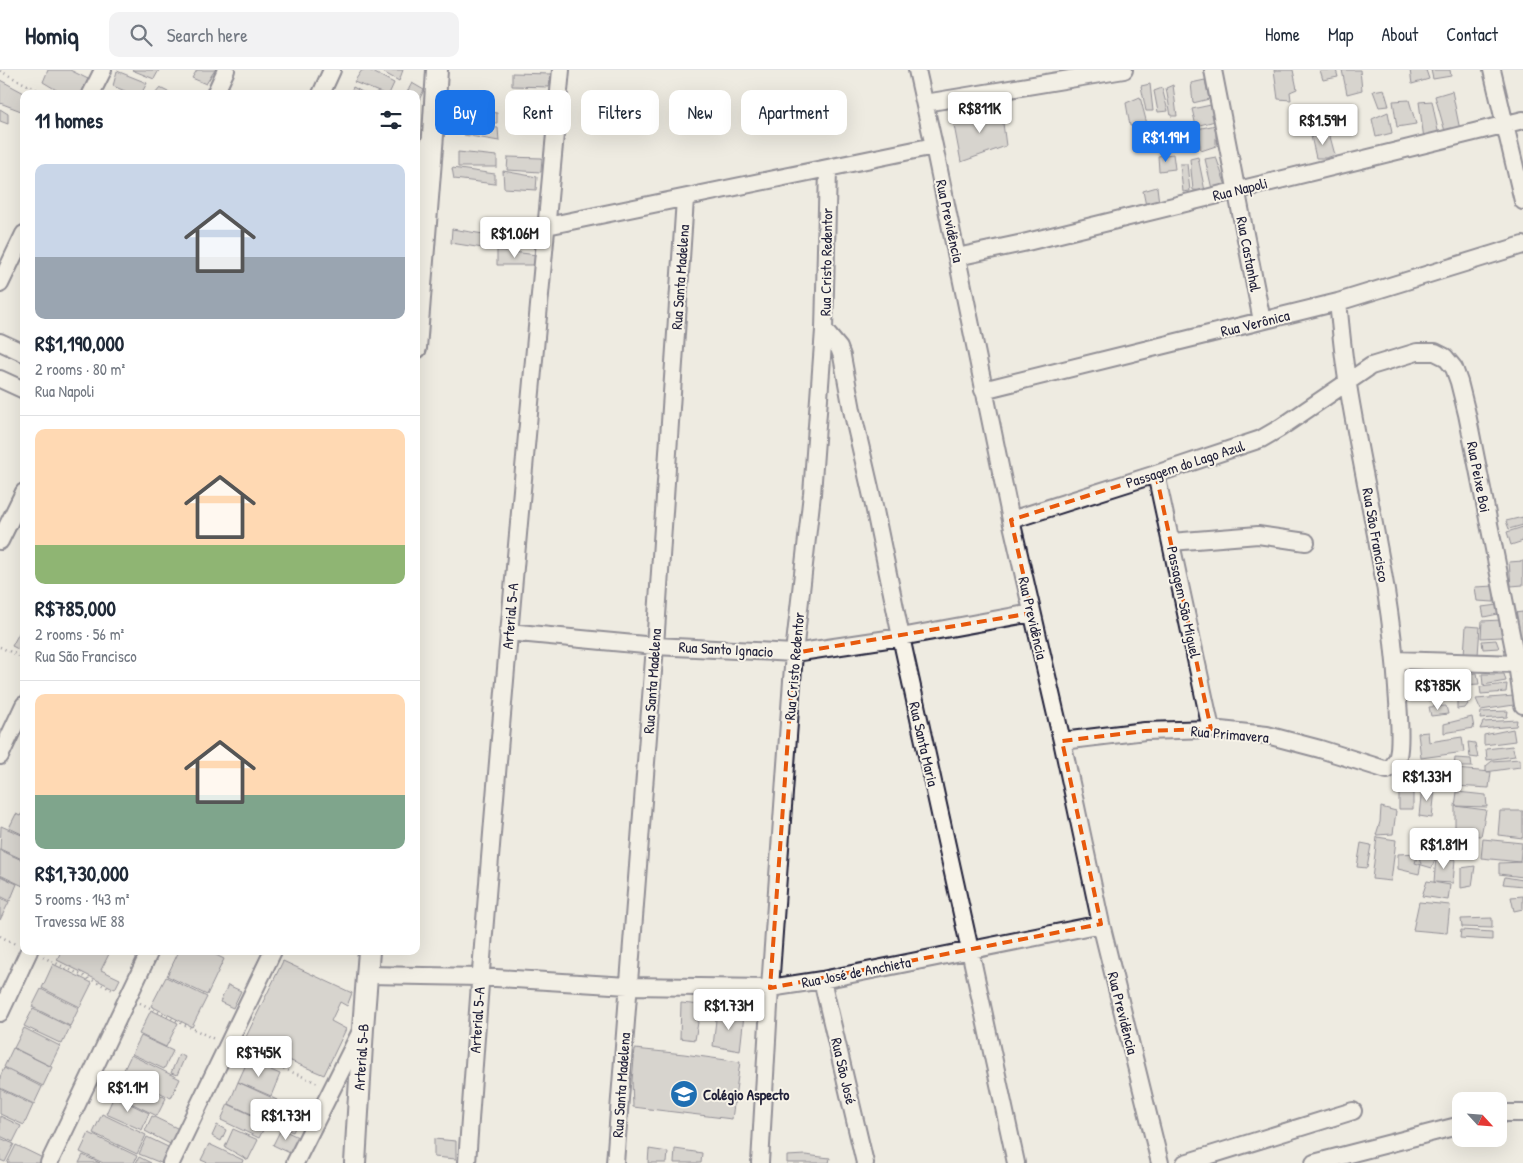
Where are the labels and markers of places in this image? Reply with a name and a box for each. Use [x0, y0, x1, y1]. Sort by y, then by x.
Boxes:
pin: R$811K [939, 92, 1021, 134]
pin: R$1.59M [1277, 104, 1369, 146]
pin: R$1.19M [1120, 121, 1212, 163]
pin: R$1.06M [469, 216, 561, 259]
pin: R$785K [1397, 668, 1479, 711]
pin: R$1.33M [1381, 760, 1473, 802]
pin: R$1.81M [1398, 828, 1490, 870]
pin: R$1.73M [683, 988, 775, 1031]
pin: R$745K [218, 1036, 300, 1078]
pin: R$1.1M [87, 1070, 169, 1113]
school or university icon: Colégio Aspecto [669, 1079, 699, 1109]
place label: Colégio Aspecto [703, 1084, 789, 1106]
pin: R$1.73M [240, 1098, 332, 1141]

